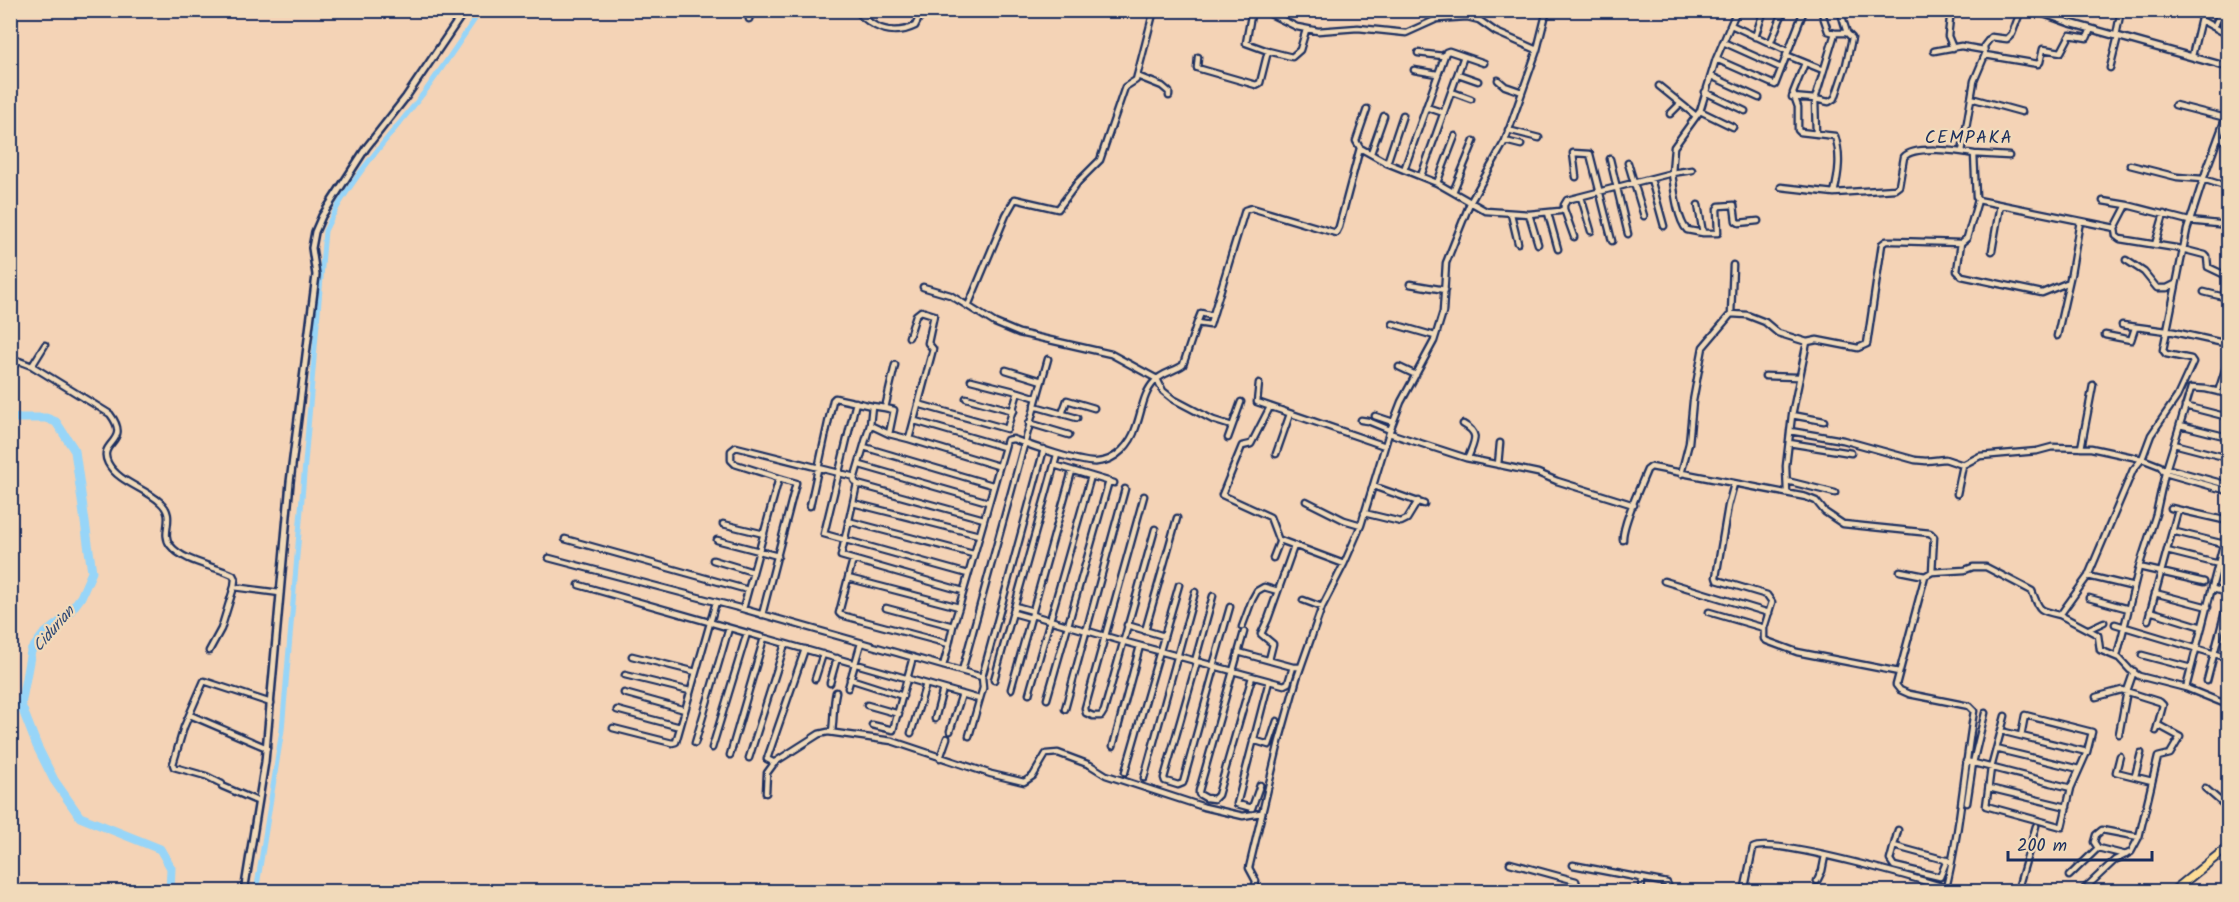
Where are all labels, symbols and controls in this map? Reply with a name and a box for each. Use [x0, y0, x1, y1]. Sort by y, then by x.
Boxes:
district label: CEMPAKA [1925, 124, 2013, 153]
water label: Cidurian [27, 599, 82, 658]
scale bar [2008, 824, 2152, 862]
text: 200 m [2017, 832, 2067, 861]

